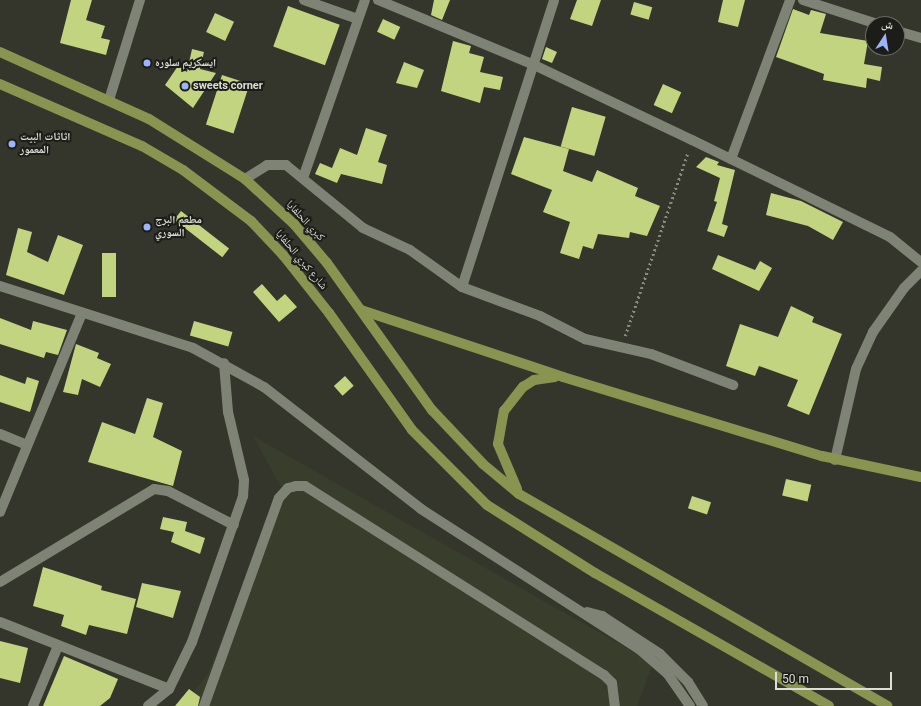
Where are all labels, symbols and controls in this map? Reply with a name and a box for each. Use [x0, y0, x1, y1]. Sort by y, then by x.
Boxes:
north arrow [865, 16, 905, 56]
text: ش [880, 17, 894, 32]
place label: ايسكريم سلوره [155, 56, 216, 70]
marker: ايسكريم سلوره [142, 58, 152, 68]
place label: sweets corner [193, 79, 263, 93]
marker: sweets corner [180, 81, 190, 91]
place label: اثاثات البيت المعمور [20, 131, 70, 157]
marker: اثاثات البيت المعمور [7, 139, 17, 149]
street label: كبري الحلفايا [283, 198, 327, 244]
place label: مطعم البرج السوري [155, 214, 202, 240]
marker: مطعم البرج السوري [142, 222, 152, 232]
street label: شارع كبري الحلفايا [272, 227, 330, 293]
scale bar [777, 664, 894, 690]
text: 50 m [782, 672, 809, 686]

